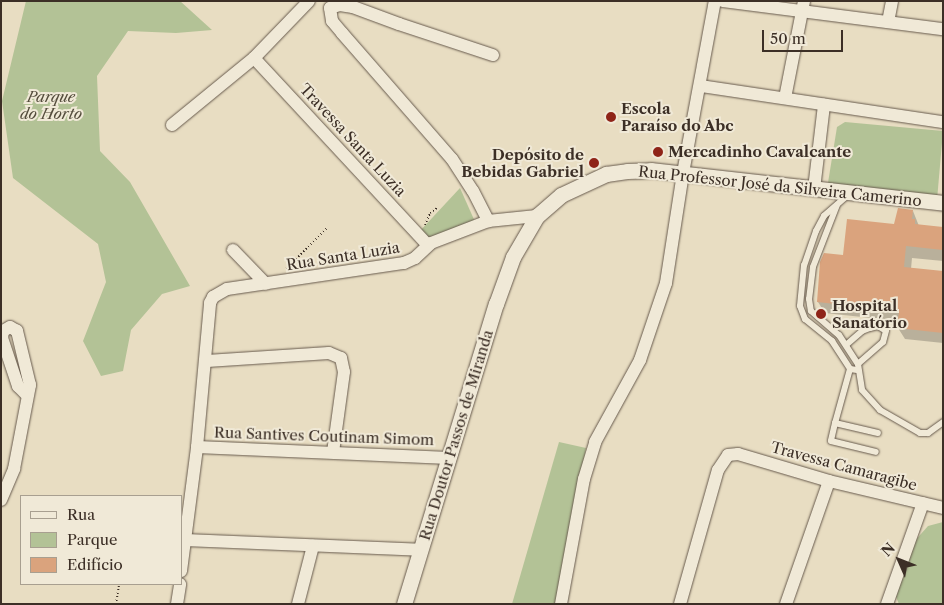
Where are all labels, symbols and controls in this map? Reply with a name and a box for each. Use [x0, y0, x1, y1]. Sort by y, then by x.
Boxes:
scale bar [764, 20, 845, 52]
text: 50 m [770, 29, 806, 48]
street label: Travessa Santa Luzia [296, 80, 410, 200]
park label: Parque do Horto [20, 87, 82, 122]
place label: Escola Paraíso do Abc [621, 99, 734, 134]
marker: Escola Paraíso do Abc [605, 111, 617, 123]
place label: Mercadinho Cavalcante [668, 143, 851, 161]
place label: Depósito de Bebidas Gabriel [461, 145, 584, 180]
marker: Mercadinho Cavalcante [652, 146, 664, 158]
marker: Depósito de Bebidas Gabriel [588, 157, 600, 169]
street label: Rua Professor José da Silveira Camerino [637, 162, 923, 210]
street label: Rua Santa Luzia [285, 238, 401, 274]
place label: Hospital Sanatório [832, 296, 907, 331]
marker: Hospital Sanatório [814, 307, 828, 321]
street label: Rua Doutor Passos de Miranda [415, 327, 497, 543]
street label: Rua Santives Coutinam Simom [214, 423, 434, 449]
street label: Travessa Camaragibe [769, 438, 919, 494]
legend [20, 495, 182, 585]
text: Rua [67, 505, 95, 524]
text: Parque [67, 530, 117, 549]
north arrow [874, 535, 924, 585]
text: N [878, 539, 899, 560]
text: Edifício [67, 555, 123, 574]

